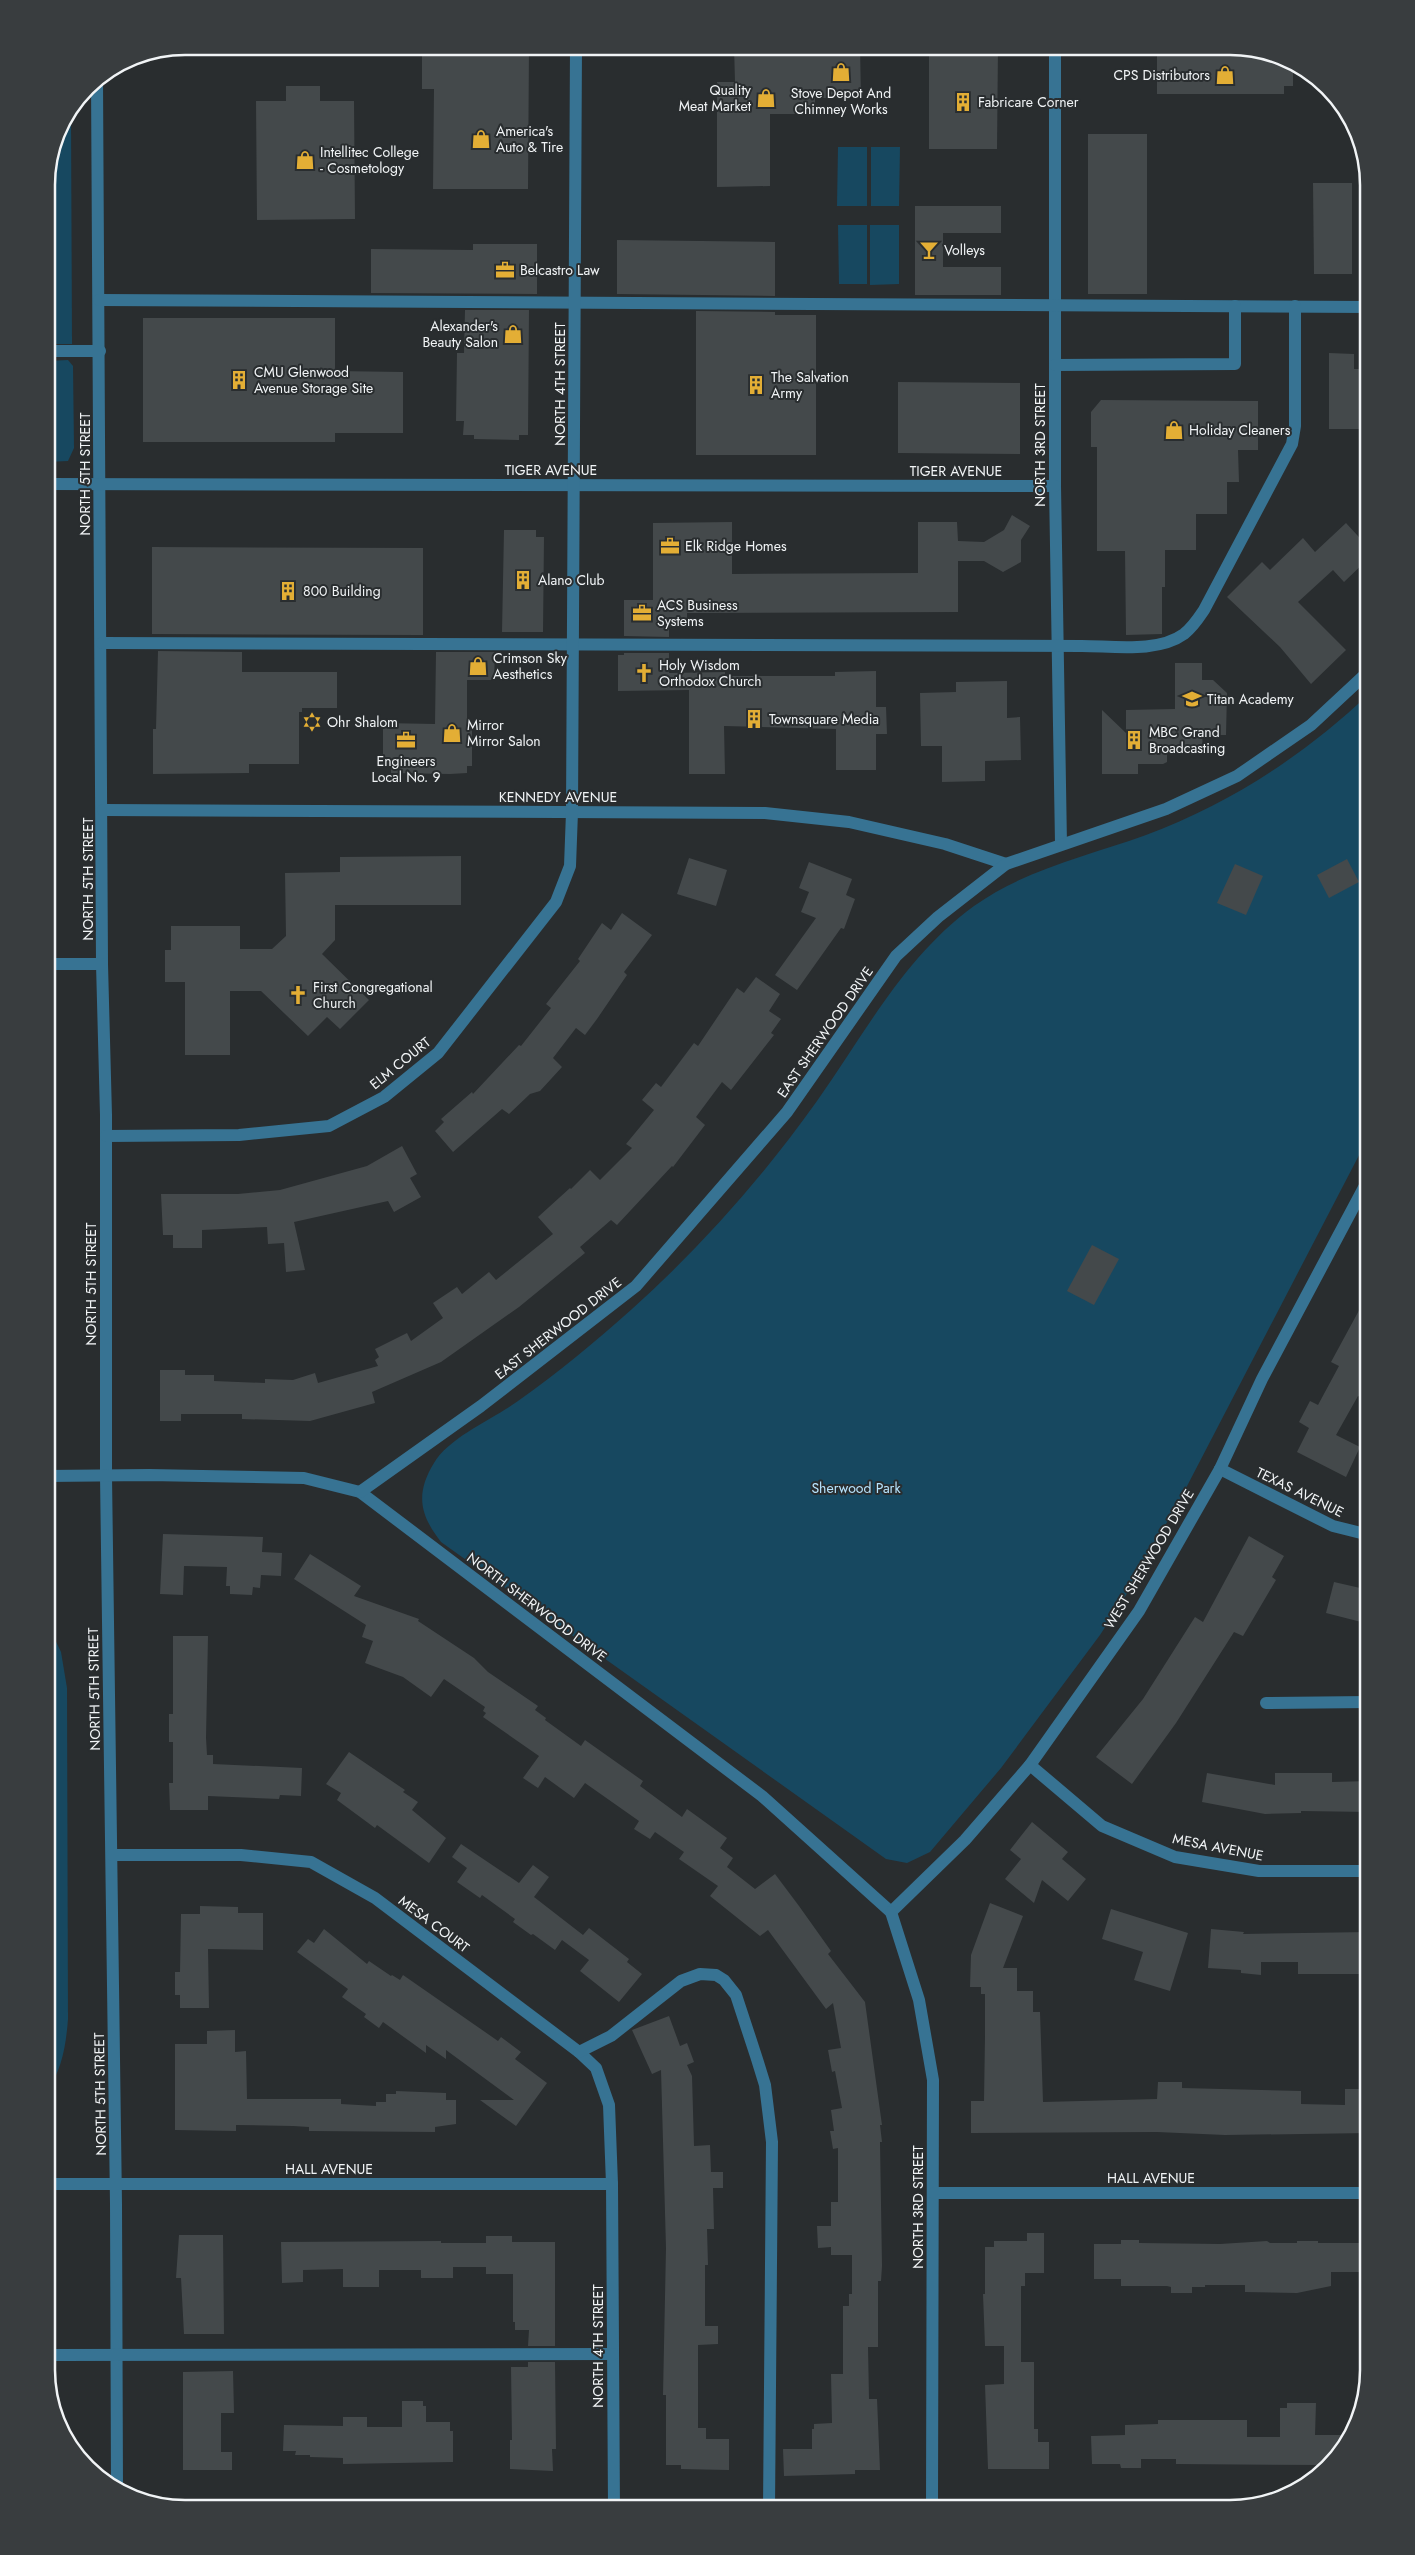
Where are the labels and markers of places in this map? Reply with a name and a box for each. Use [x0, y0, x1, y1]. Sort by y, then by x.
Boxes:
shop icon: Stove Depot And Chimney Works [830, 61, 852, 83]
shop icon: CPS Distributors [1214, 64, 1236, 86]
place label: CPS Distributors [1113, 65, 1210, 85]
place label: Quality Meat Market [679, 80, 752, 116]
place label: Stove Depot And Chimney Works [791, 83, 891, 119]
shop icon: Quality Meat Market [755, 87, 777, 109]
building icon: Fabricare Corner [952, 91, 974, 113]
place label: Fabricare Corner [978, 92, 1079, 112]
place label: America's Auto & Tire [496, 121, 563, 157]
shop icon: America's Auto & Tire [470, 128, 492, 150]
place label: Intellitec College - Cosmetology [320, 142, 419, 178]
shop icon: Intellitec College - Cosmetology [294, 149, 316, 171]
bar icon: Volleys [918, 239, 940, 261]
place label: Volleys [944, 240, 985, 260]
office icon: Belcastro Law [494, 259, 516, 281]
place label: Belcastro Law [520, 260, 600, 280]
place label: Alexander's Beauty Salon [423, 316, 498, 352]
shop icon: Alexander's Beauty Salon [502, 323, 524, 345]
place label: CMU Glenwood Avenue Storage Site [254, 362, 373, 398]
place label: The Salvation Army [771, 367, 849, 403]
building icon: CMU Glenwood Avenue Storage Site [228, 369, 250, 391]
building icon: The Salvation Army [745, 374, 767, 396]
shop icon: Holiday Cleaners [1163, 419, 1185, 441]
place label: Holiday Cleaners [1189, 420, 1291, 440]
office icon: Elk Ridge Homes [659, 535, 681, 557]
place label: Elk Ridge Homes [685, 536, 787, 556]
building icon: Alano Club [512, 569, 534, 591]
place label: Alano Club [538, 570, 605, 590]
building icon: 800 Building [277, 580, 299, 602]
place label: 800 Building [303, 581, 381, 601]
place label: ACS Business Systems [657, 595, 738, 631]
office icon: ACS Business Systems [631, 602, 653, 624]
place label: Crimson Sky Aesthetics [493, 648, 568, 684]
shop icon: Crimson Sky Aesthetics [467, 655, 489, 677]
place label: Holy Wisdom Orthodox Church [659, 655, 762, 691]
church icon: Holy Wisdom Orthodox Church [633, 662, 655, 684]
school or university icon: Titan Academy [1181, 688, 1203, 710]
place label: Titan Academy [1207, 689, 1294, 709]
building icon: Townsquare Media [743, 708, 765, 730]
place label: Townsquare Media [769, 709, 879, 729]
synagogue icon: Ohr Shalom [301, 711, 323, 733]
place label: Ohr Shalom [327, 712, 398, 732]
place label: Mirror Mirror Salon [467, 715, 541, 751]
shop icon: Mirror Mirror Salon [441, 722, 463, 744]
place label: MBC Grand Broadcasting [1149, 722, 1225, 758]
office icon: Engineers Local No. 9 [395, 729, 417, 751]
building icon: MBC Grand Broadcasting [1123, 729, 1145, 751]
place label: Engineers Local No. 9 [371, 751, 441, 787]
place label: First Congregational Church [313, 977, 433, 1013]
church icon: First Congregational Church [287, 984, 309, 1006]

